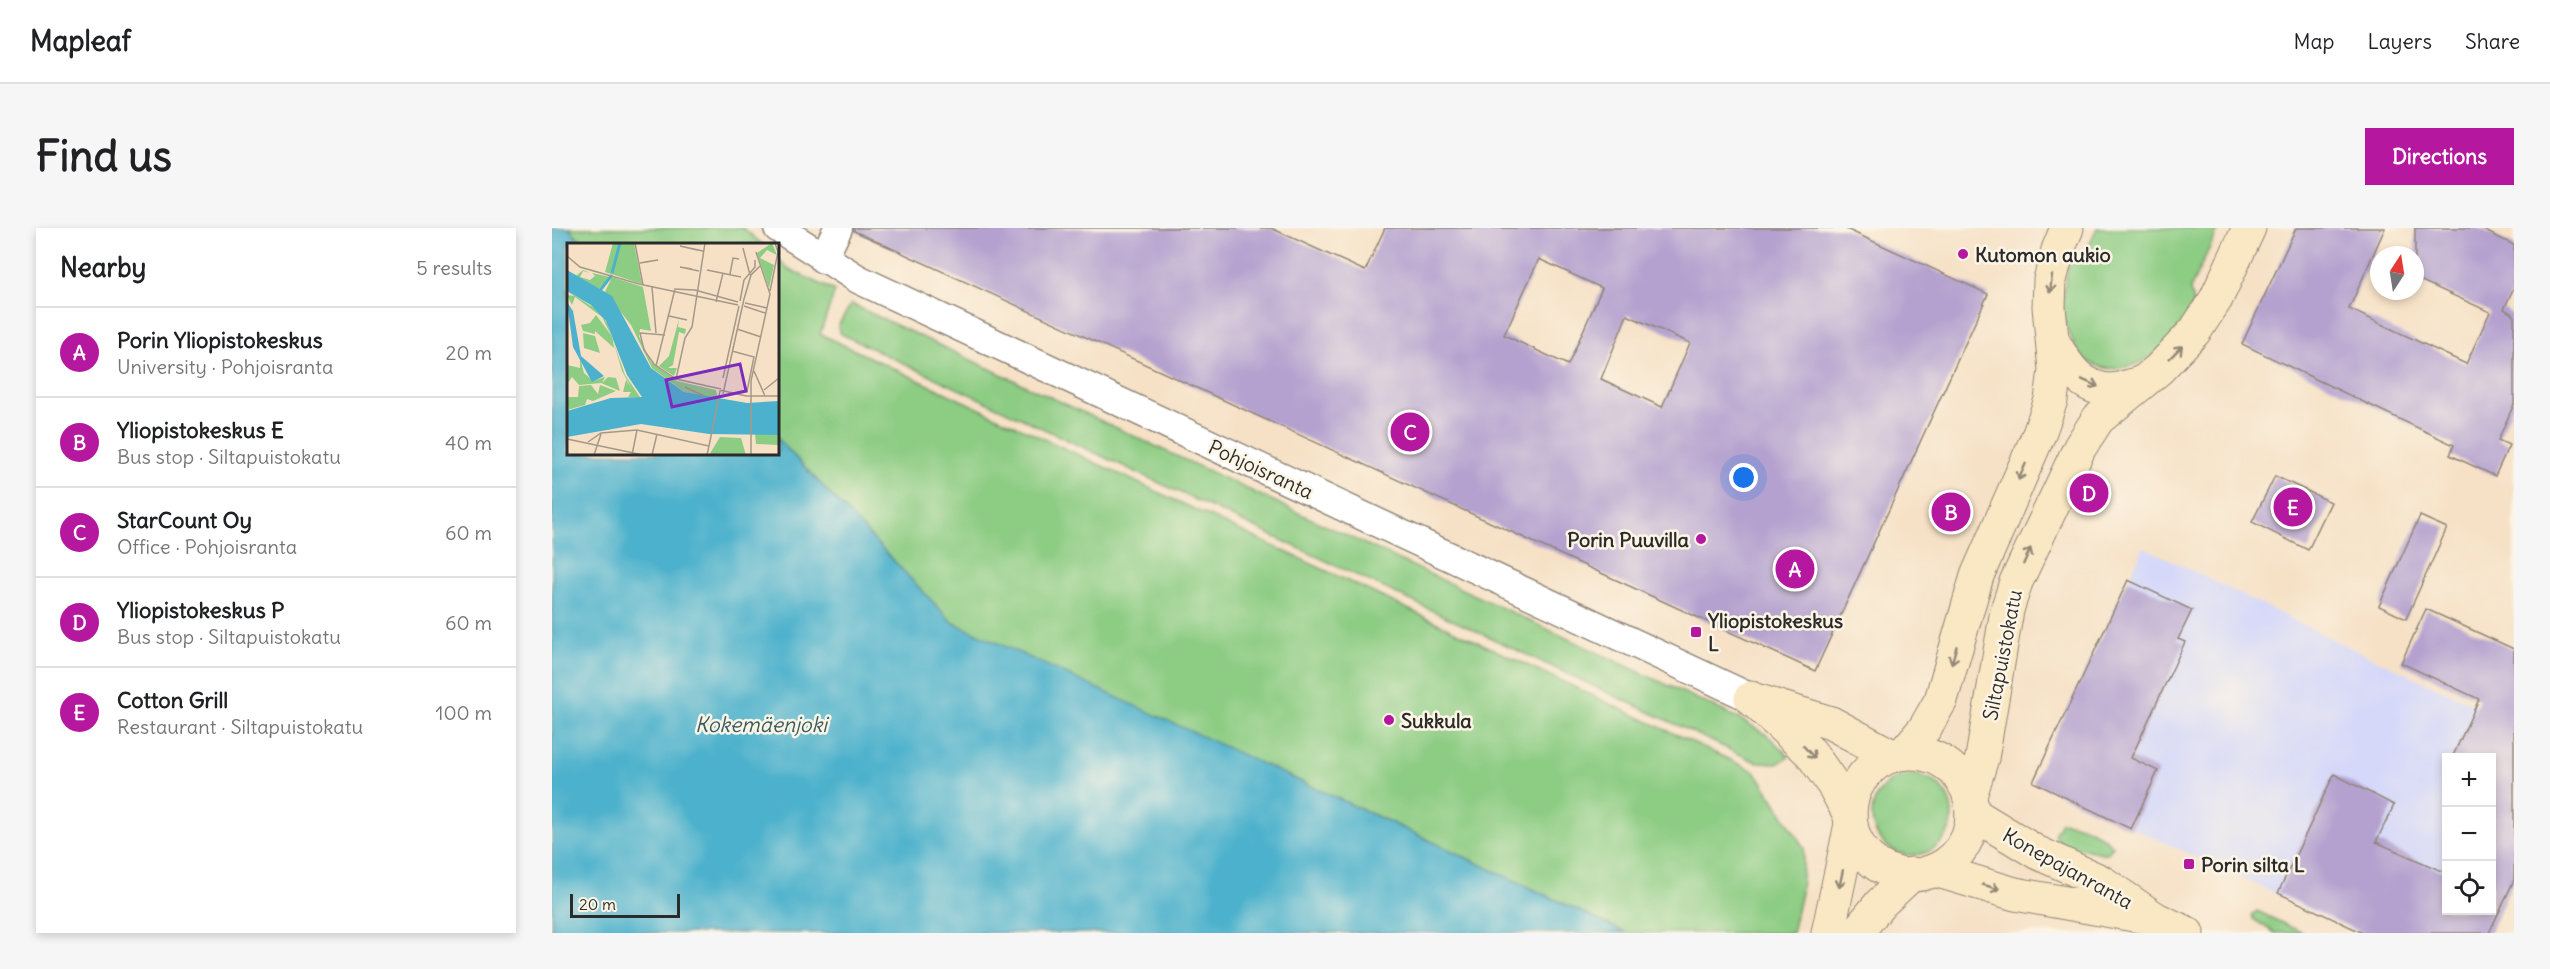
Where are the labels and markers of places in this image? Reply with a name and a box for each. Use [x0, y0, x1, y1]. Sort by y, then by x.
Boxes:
place label: Kutomon aukio [1975, 242, 2111, 267]
marker: Kutomon aukio [1956, 247, 1970, 261]
pin: C [1390, 410, 1430, 454]
pin: D [2070, 470, 2108, 516]
pin: E [2274, 484, 2312, 530]
pin: B [1932, 490, 1970, 534]
place label: Porin Puuvilla [1567, 527, 1690, 552]
marker: Porin Puuvilla [1694, 532, 1708, 546]
pin: A [1776, 546, 1814, 592]
place label: Yliopistokeskus L [1707, 608, 1843, 656]
marker: Yliopistokeskus L [1689, 625, 1703, 639]
place label: Sukkula [1401, 708, 1472, 733]
marker: Sukkula [1382, 713, 1396, 727]
place label: Porin silta L [2201, 852, 2305, 877]
marker: Porin silta L [2182, 857, 2196, 871]

